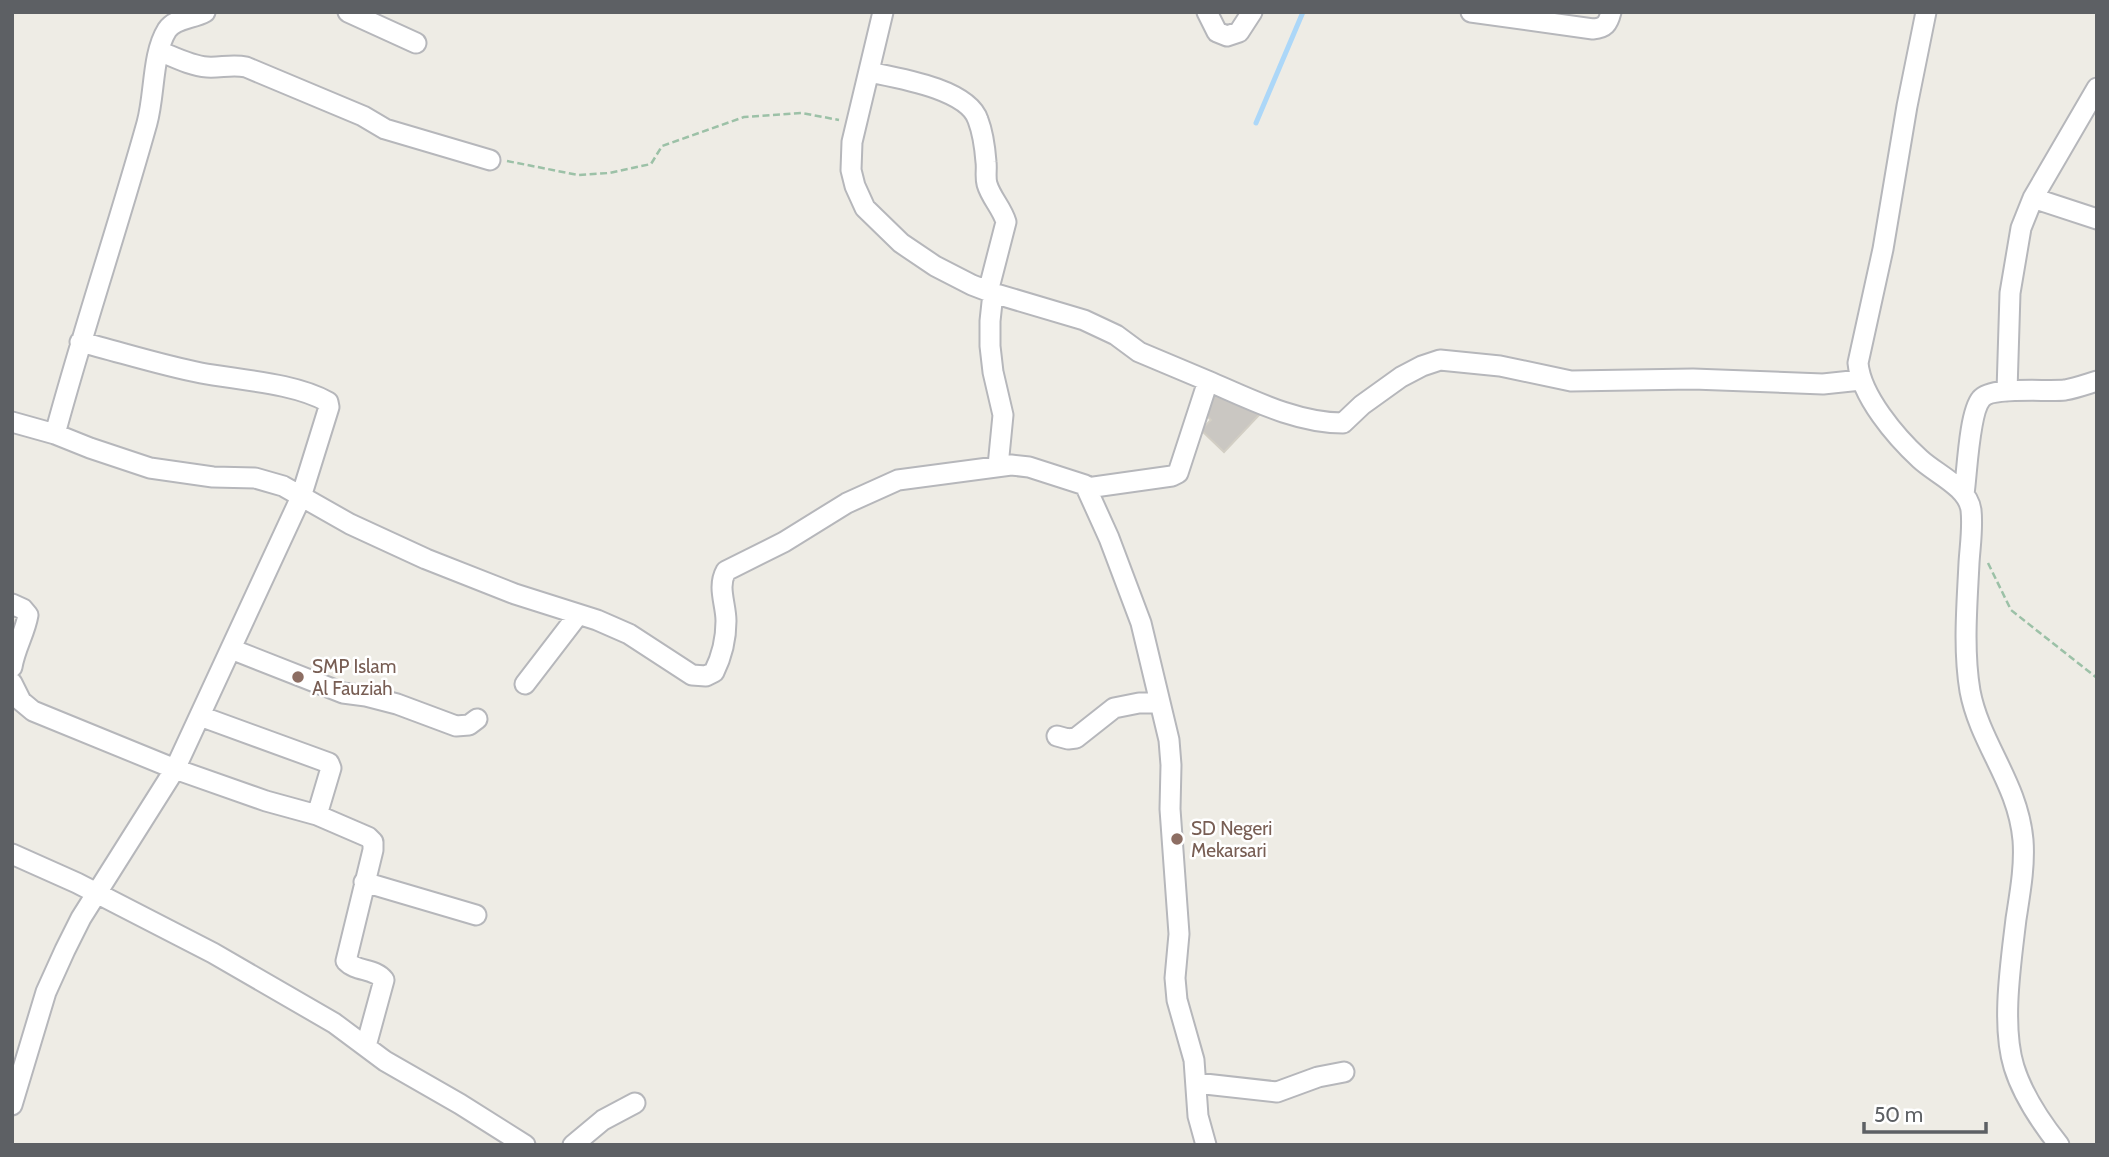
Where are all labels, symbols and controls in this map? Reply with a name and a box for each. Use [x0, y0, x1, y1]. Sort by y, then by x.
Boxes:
place label: SMP Islam Al Fauziah [312, 655, 396, 700]
marker: SMP Islam Al Fauziah [290, 669, 306, 685]
place label: SD Negeri Mekarsari [1191, 817, 1272, 862]
marker: SD Negeri Mekarsari [1169, 831, 1185, 847]
scale bar [1864, 1090, 1986, 1134]
text: 50 m [1874, 1102, 1923, 1127]

